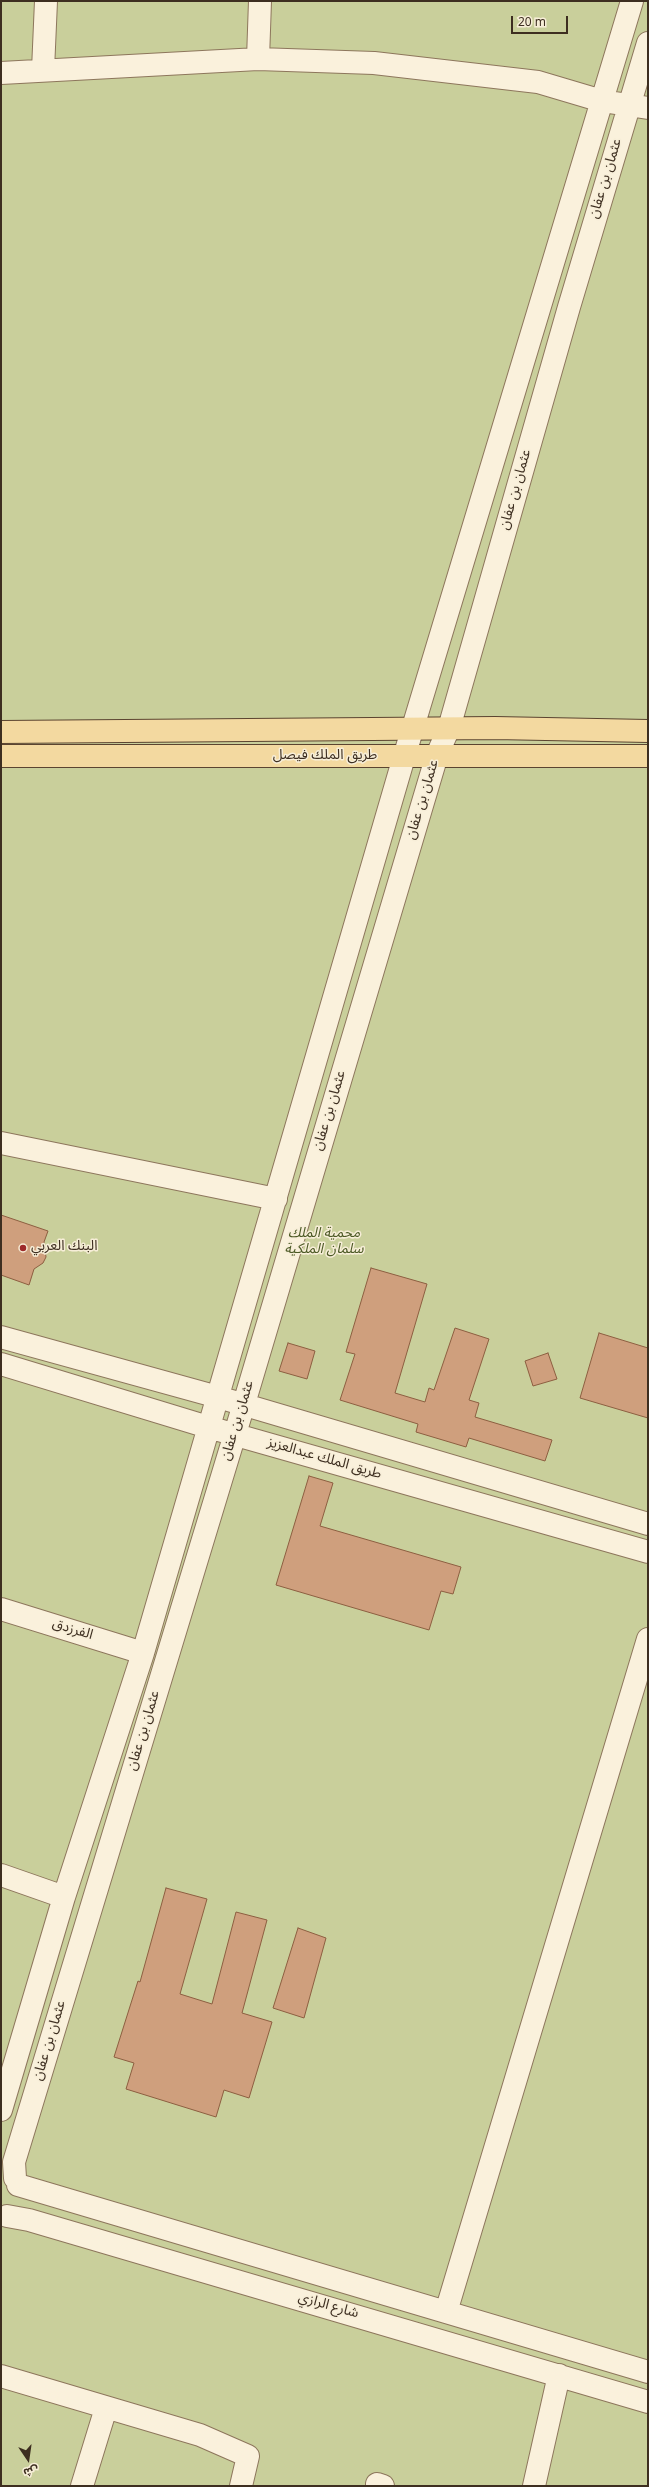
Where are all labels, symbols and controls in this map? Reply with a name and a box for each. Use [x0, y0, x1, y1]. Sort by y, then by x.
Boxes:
scale bar [513, 8, 570, 34]
text: 20 m [518, 10, 546, 35]
street label: عثمان بن عفان [587, 137, 627, 221]
street label: عثمان بن عفان [497, 448, 537, 532]
street label: طريق الملك فيصل [273, 749, 377, 765]
street label: عثمان بن عفان [404, 758, 444, 842]
street label: عثمان بن عفان [311, 1069, 351, 1153]
park label: محمية الملك سلمان الملكية [285, 1227, 363, 1260]
place label: البنك العربي [31, 1240, 98, 1256]
marker: البنك العربي [18, 1243, 28, 1253]
street label: عثمان بن عفان [219, 1379, 259, 1463]
street label: طريق الملك عبدالعزيز [265, 1436, 383, 1484]
street label: الفرزدق [50, 1617, 94, 1645]
street label: عثمان بن عفان [125, 1689, 165, 1773]
street label: عثمان بن عفان [31, 1999, 71, 2083]
street label: شارع الرازي [296, 2290, 360, 2324]
north arrow [8, 2439, 48, 2479]
text: ش [21, 2458, 41, 2484]

